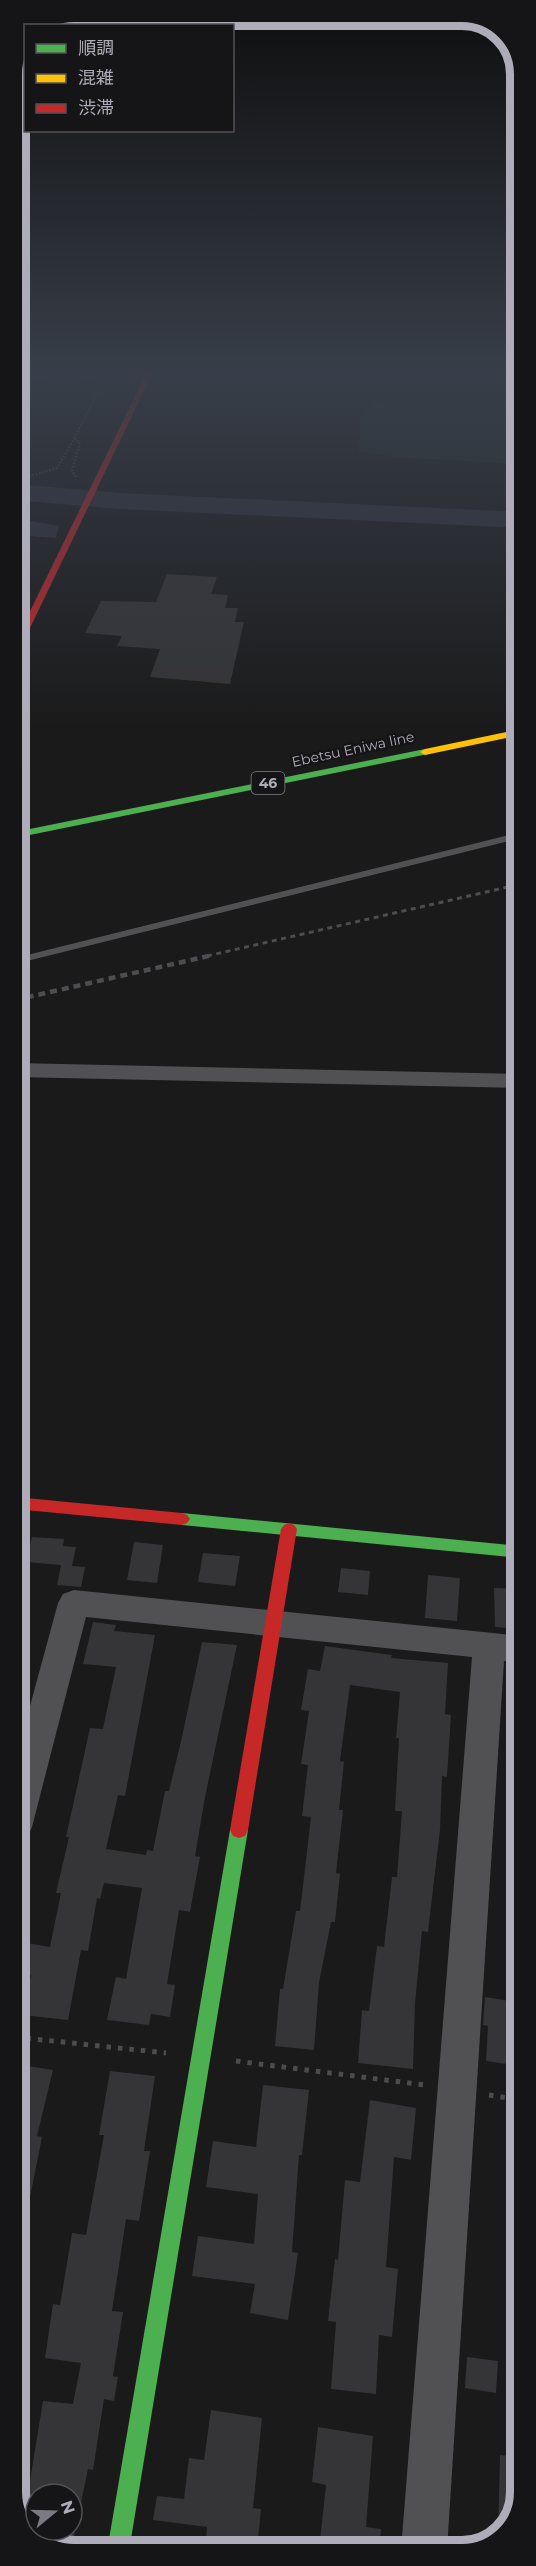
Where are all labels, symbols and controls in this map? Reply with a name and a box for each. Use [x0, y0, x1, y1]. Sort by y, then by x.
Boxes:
legend [24, 24, 234, 132]
text: 順調 [78, 37, 114, 59]
text: 混雑 [78, 67, 114, 89]
text: 渋滞 [78, 97, 114, 119]
street label: Ebetsu Eniwa line [290, 727, 416, 771]
road number: 46 [252, 772, 284, 794]
north arrow [24, 2482, 84, 2542]
text: N [57, 2498, 79, 2516]

